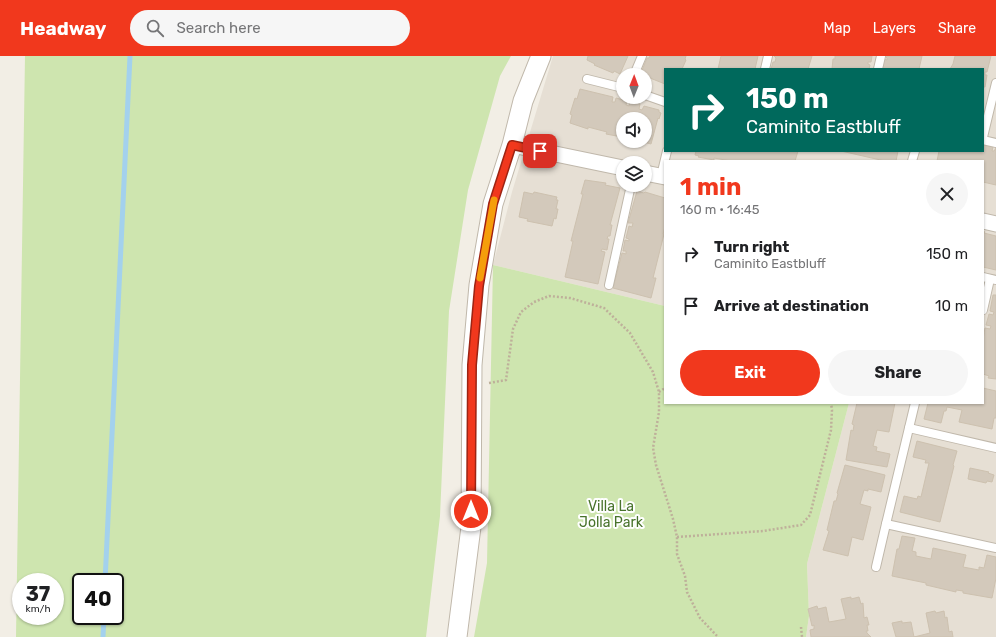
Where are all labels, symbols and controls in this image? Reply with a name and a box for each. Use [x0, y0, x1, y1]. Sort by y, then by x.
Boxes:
search box [130, 10, 410, 46]
text: Headway [20, 17, 106, 40]
icon: search [144, 17, 166, 39]
text: Search here [176, 19, 261, 37]
text: Map [824, 20, 851, 37]
text: Layers [873, 20, 916, 37]
text: Share [938, 20, 976, 37]
north arrow [616, 68, 652, 104]
map controls [616, 68, 652, 192]
text: 150 m [746, 82, 829, 115]
icon: right [680, 84, 732, 136]
button: sound [616, 112, 652, 148]
text: Caminito Eastbluff [746, 116, 901, 138]
pin [523, 134, 557, 168]
icon: arrive [529, 140, 551, 162]
button: layers [616, 156, 652, 192]
text: 1 min [680, 173, 741, 201]
button: close [926, 173, 968, 215]
text: 160 m · 16:45 [680, 202, 760, 217]
text: Turn right [714, 238, 789, 256]
icon: right [680, 243, 702, 265]
text: 150 m [926, 245, 968, 263]
text: Caminito Eastbluff [714, 256, 826, 271]
icon: arrive [680, 295, 702, 317]
text: Arrive at destination [714, 297, 869, 315]
text: 10 m [935, 297, 968, 315]
button: Exit [680, 350, 820, 396]
button: Share [828, 350, 968, 396]
position arrow [450, 490, 492, 532]
park label: Villa La Jolla Park [579, 498, 644, 531]
speed limit sign: 40 [72, 573, 124, 625]
text: 37 [26, 582, 50, 606]
text: km/h [26, 603, 50, 615]

